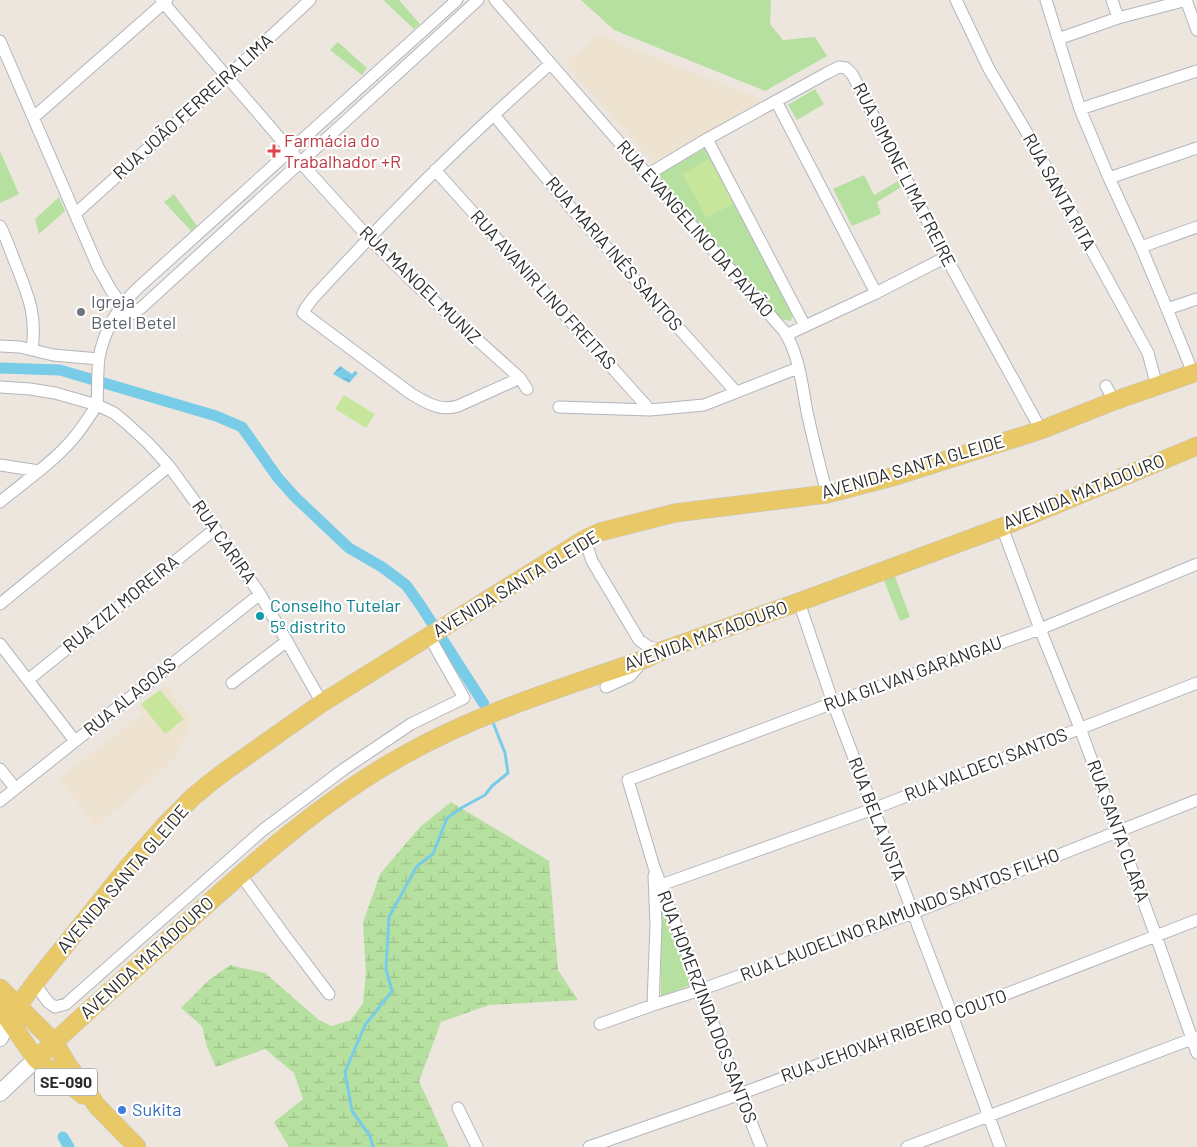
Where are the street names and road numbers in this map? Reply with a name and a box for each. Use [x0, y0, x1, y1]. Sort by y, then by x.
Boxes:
street label: RUA JOÃO FERREIRA LIMA [108, 29, 277, 184]
street label: RUA SIMONE LIMA FREIRE [849, 79, 961, 270]
street label: RUA SANTA RITA [1019, 129, 1101, 254]
street label: RUA EVANGELINO DA PAIXÃO [613, 135, 779, 321]
street label: RUA MARIA INÊS SANTOS [542, 172, 688, 335]
street label: RUA AVANIR LINO FREITAS [466, 205, 621, 374]
street label: RUA MANOEL MUNIZ [355, 221, 486, 348]
street label: AVENIDA SANTA GLEIDE [819, 429, 1007, 503]
street label: AVENIDA MATADOURO [1000, 449, 1168, 534]
street label: RUA CARIRA [188, 495, 262, 588]
street label: AVENIDA SANTA GLEIDE [429, 525, 602, 641]
street label: RUA ZIZI MOREIRA [58, 550, 183, 657]
street label: AVENIDA MATADOURO [621, 595, 790, 675]
street label: RUA GILVAN GARANGAU [820, 631, 1005, 716]
street label: RUA ALAGOAS [79, 652, 180, 740]
street label: RUA VALDECI SANTOS [901, 723, 1070, 805]
street label: RUA BELA VISTA [844, 754, 912, 883]
street label: RUA SANTA CLARA [1083, 756, 1155, 905]
street label: AVENIDA SANTA GLEIDE [52, 800, 193, 957]
street label: RUA LAUDELINO RAIMUNDO SANTOS FILHO [737, 843, 1062, 985]
street label: RUA HOMERZINDA DOS SANTOS [653, 887, 763, 1126]
street label: AVENIDA MATADOURO [75, 891, 218, 1023]
street label: RUA JEHOVAH RIBEIRO COUTO [778, 984, 1010, 1086]
road number: SE-090 [35, 1068, 97, 1096]

